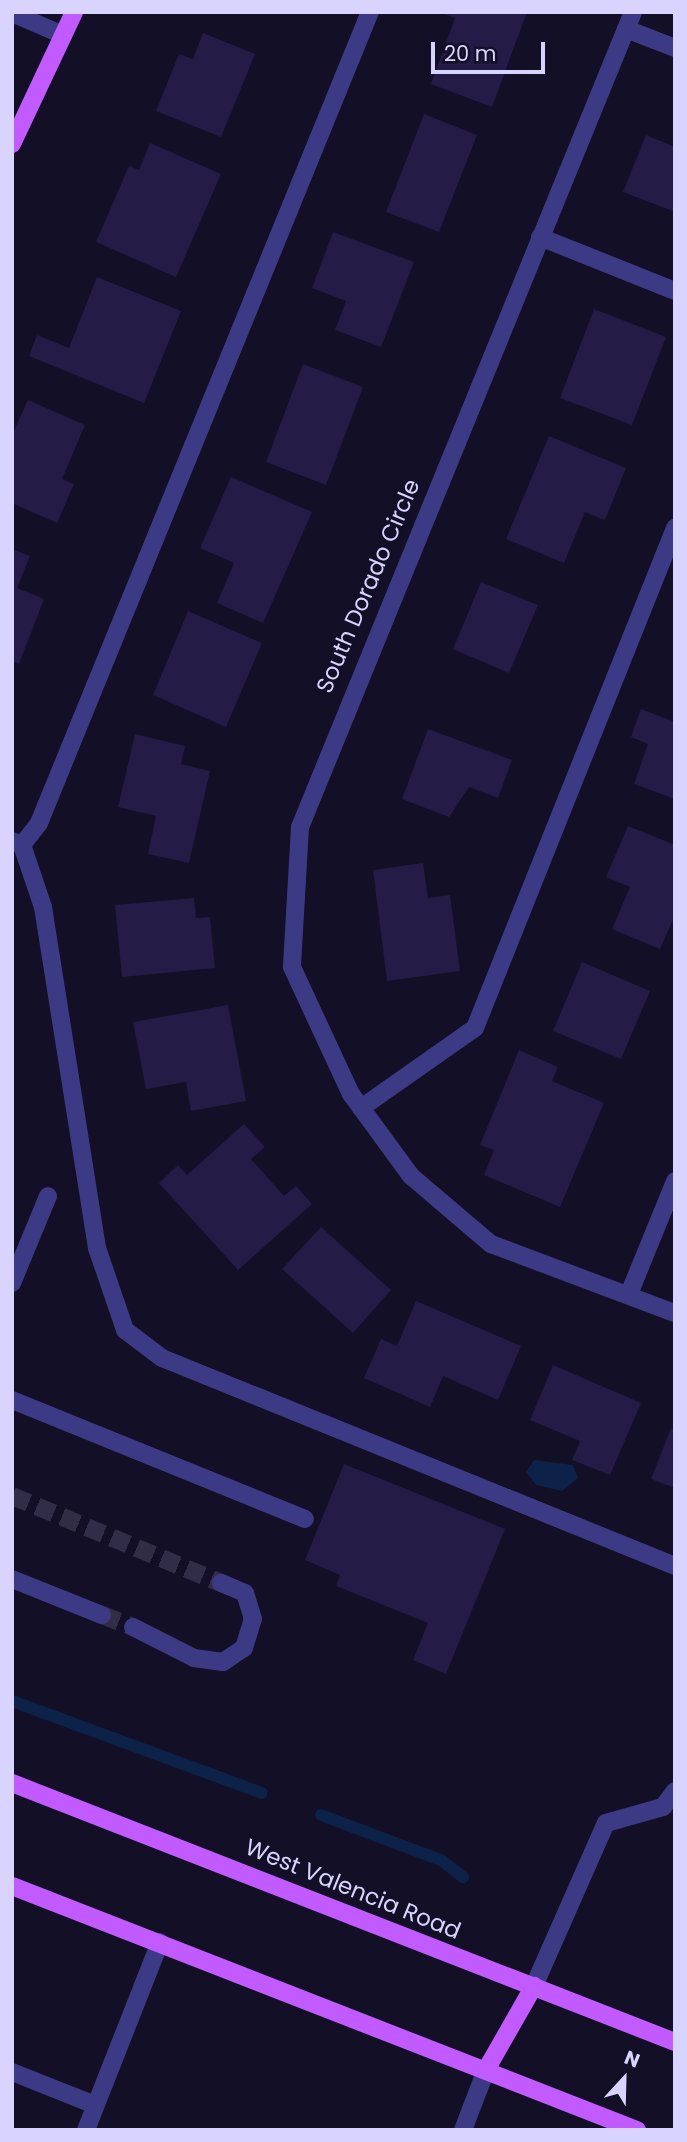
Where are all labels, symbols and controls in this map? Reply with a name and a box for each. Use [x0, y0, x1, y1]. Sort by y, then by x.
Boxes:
scale bar [435, 28, 549, 72]
text: 20 m [444, 39, 497, 68]
street label: South Dorado Circle [310, 475, 426, 697]
street label: West Valencia Road [241, 1833, 465, 1945]
north arrow [589, 2044, 659, 2114]
text: N [620, 2044, 644, 2074]

